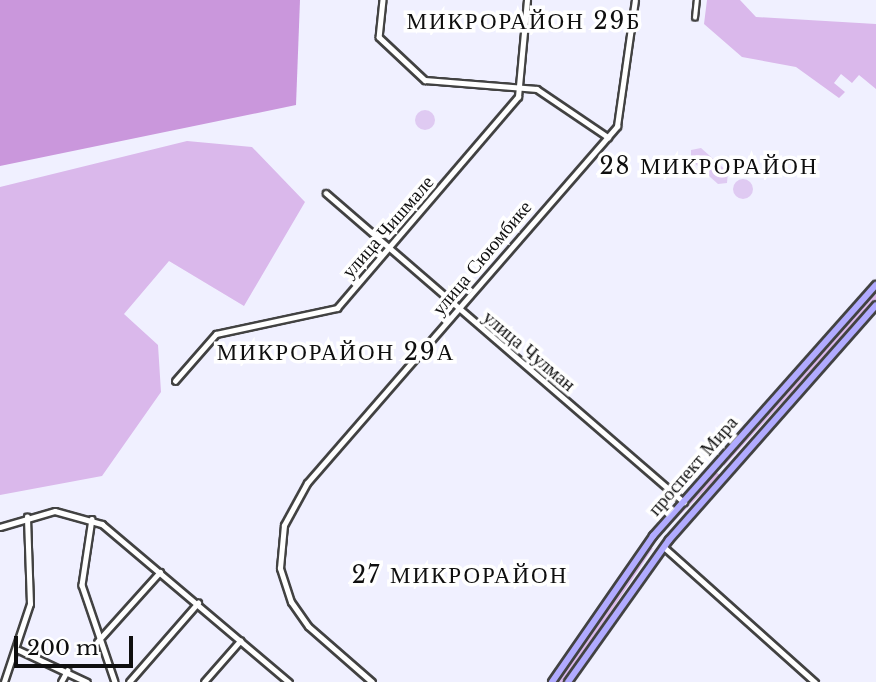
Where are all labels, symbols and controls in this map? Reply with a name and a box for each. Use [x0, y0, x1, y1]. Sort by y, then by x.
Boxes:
district label: МИКРОРАЙОН 29Б [408, 7, 640, 35]
district label: 28 МИКРОРАЙОН [601, 152, 817, 180]
street label: улица Чишмале [337, 171, 439, 283]
street label: улица Сююмбике [428, 196, 536, 320]
street label: улица Чулман [478, 306, 580, 396]
district label: МИКРОРАЙОН 29А [218, 338, 454, 366]
street label: проспект Мира [644, 412, 742, 520]
district label: 27 МИКРОРАЙОН [353, 561, 567, 589]
scale bar [18, 622, 136, 666]
text: 200 m [27, 635, 98, 661]

